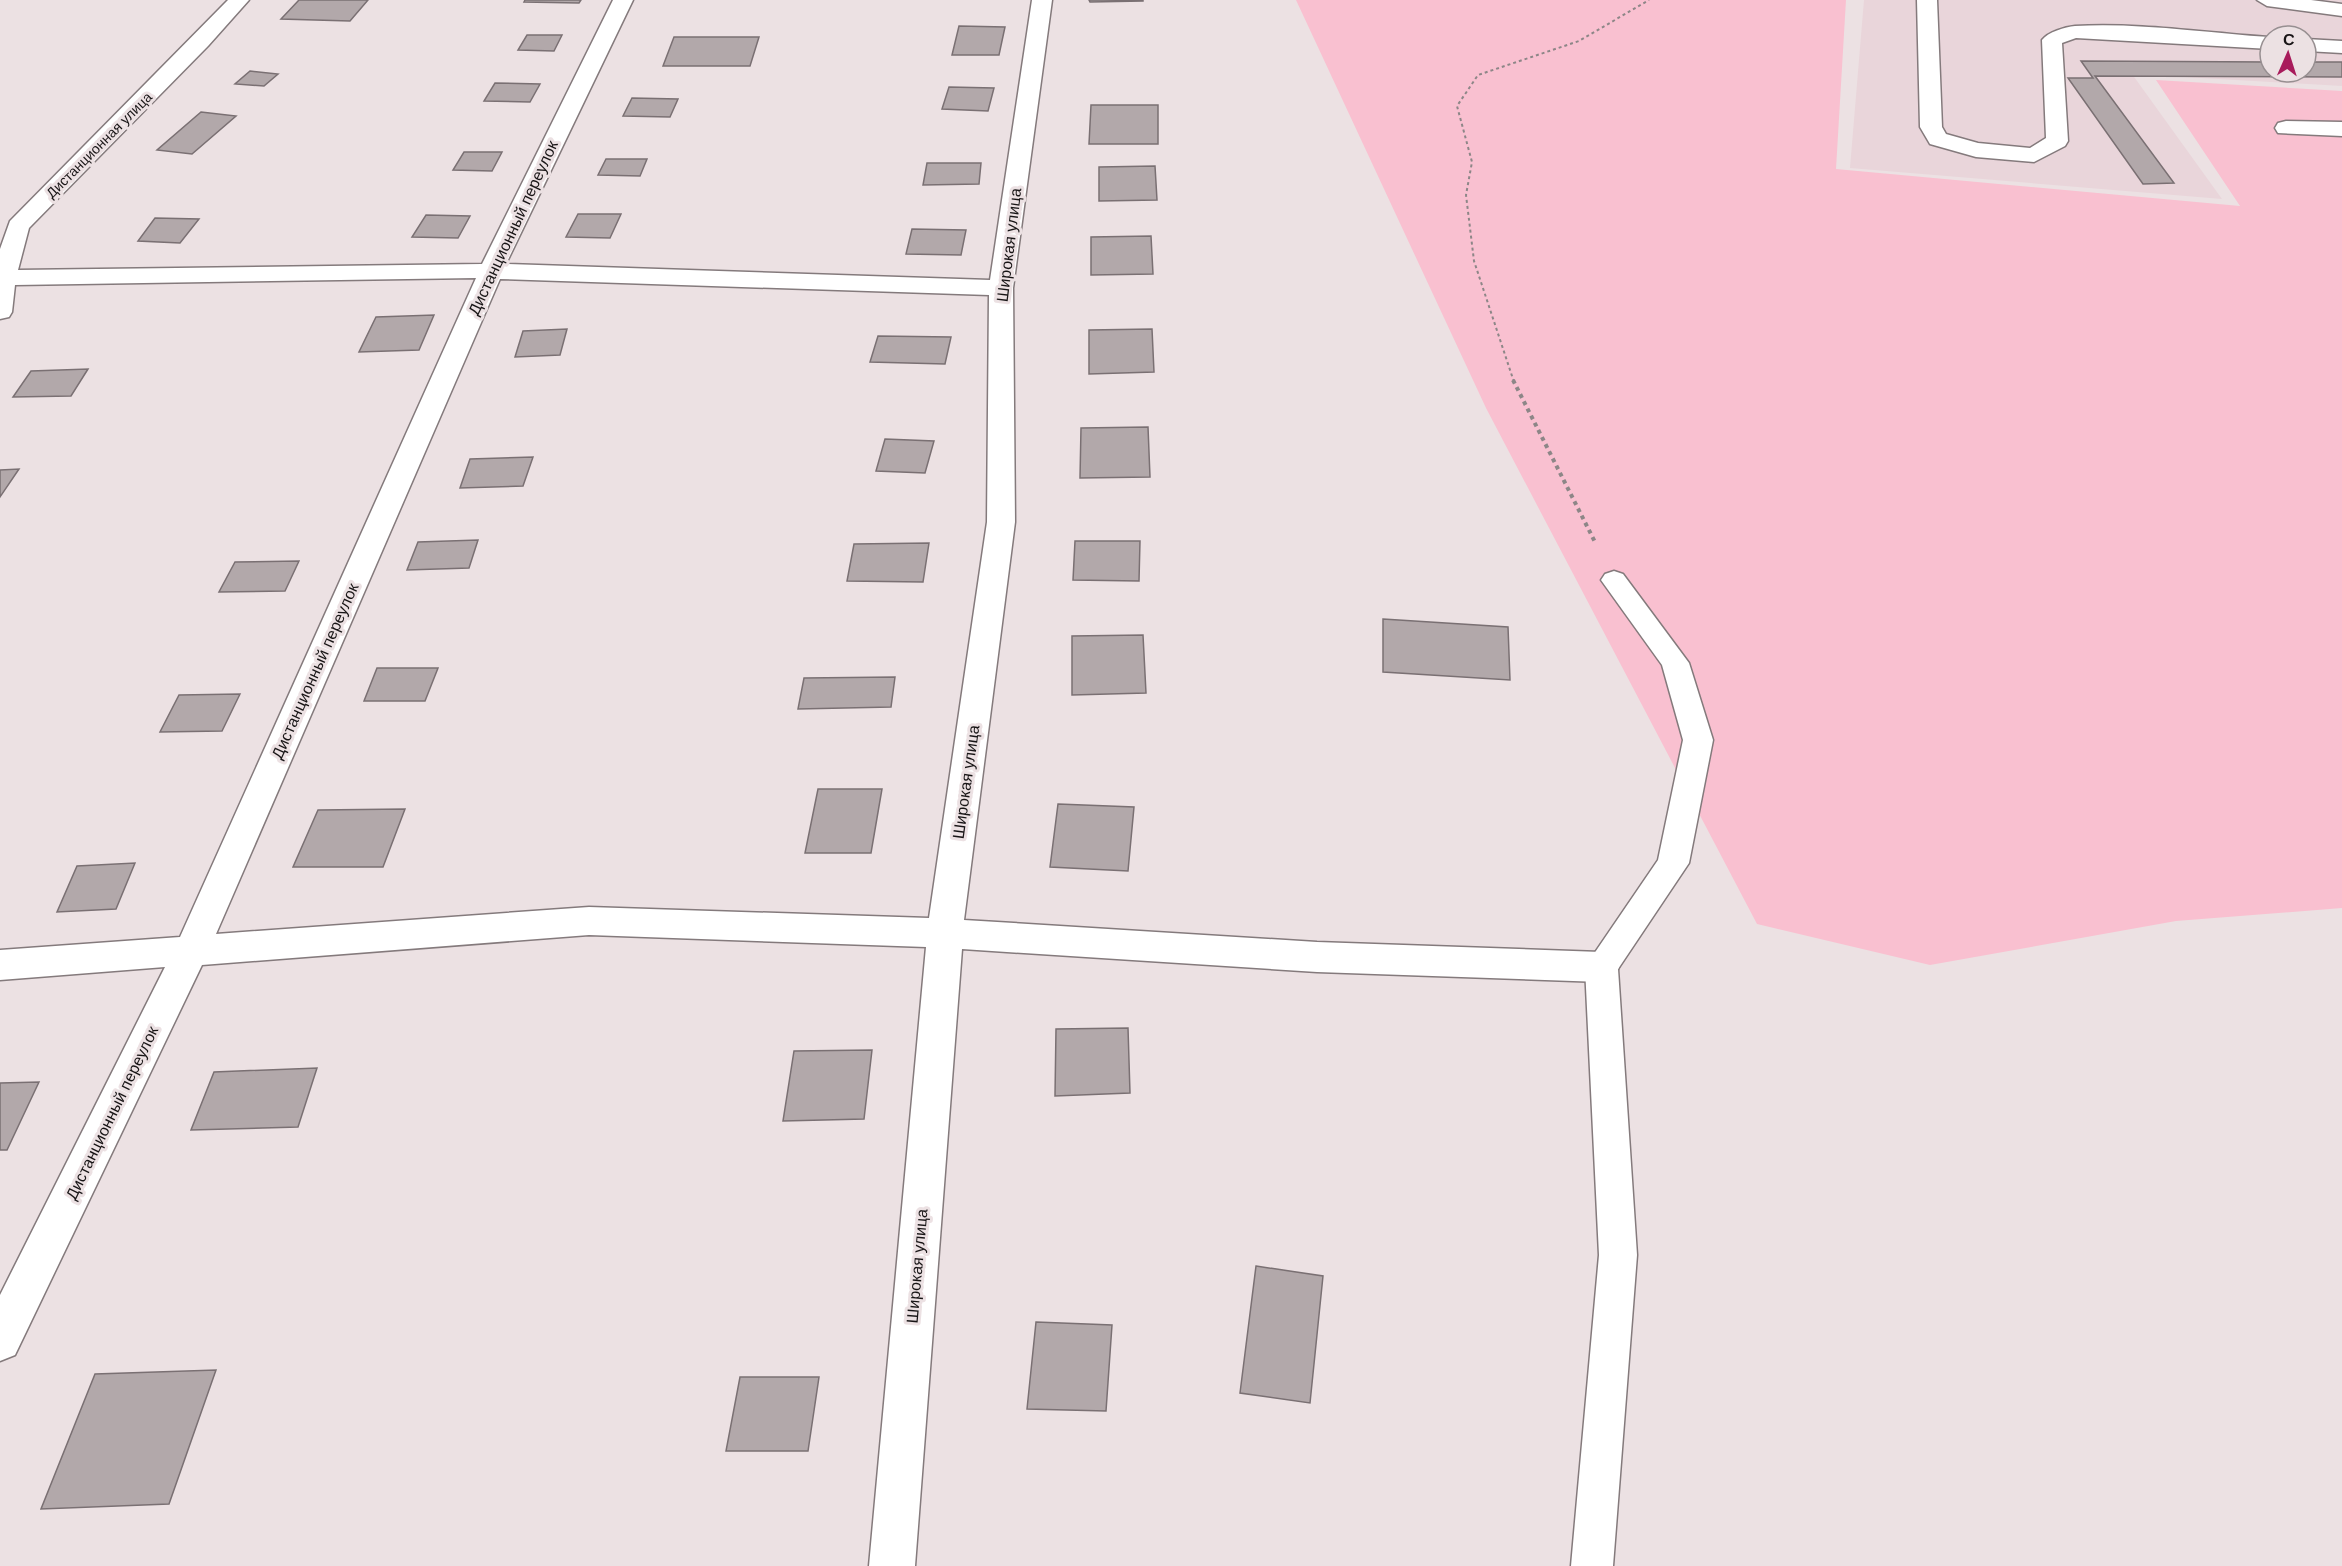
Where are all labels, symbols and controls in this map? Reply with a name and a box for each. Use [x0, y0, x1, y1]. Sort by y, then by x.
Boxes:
north arrow [2258, 24, 2318, 84]
text: С [2283, 31, 2295, 48]
street label: Дистанционная улица [43, 89, 155, 201]
street label: Дистанционный переулок [465, 137, 561, 318]
street label: Широкая улица [994, 187, 1024, 303]
street label: Дистанционный переулок [269, 580, 362, 761]
street label: Широкая улица [950, 724, 982, 840]
street label: Дистанционный переулок [63, 1023, 162, 1202]
street label: Широкая улица [904, 1208, 930, 1324]

